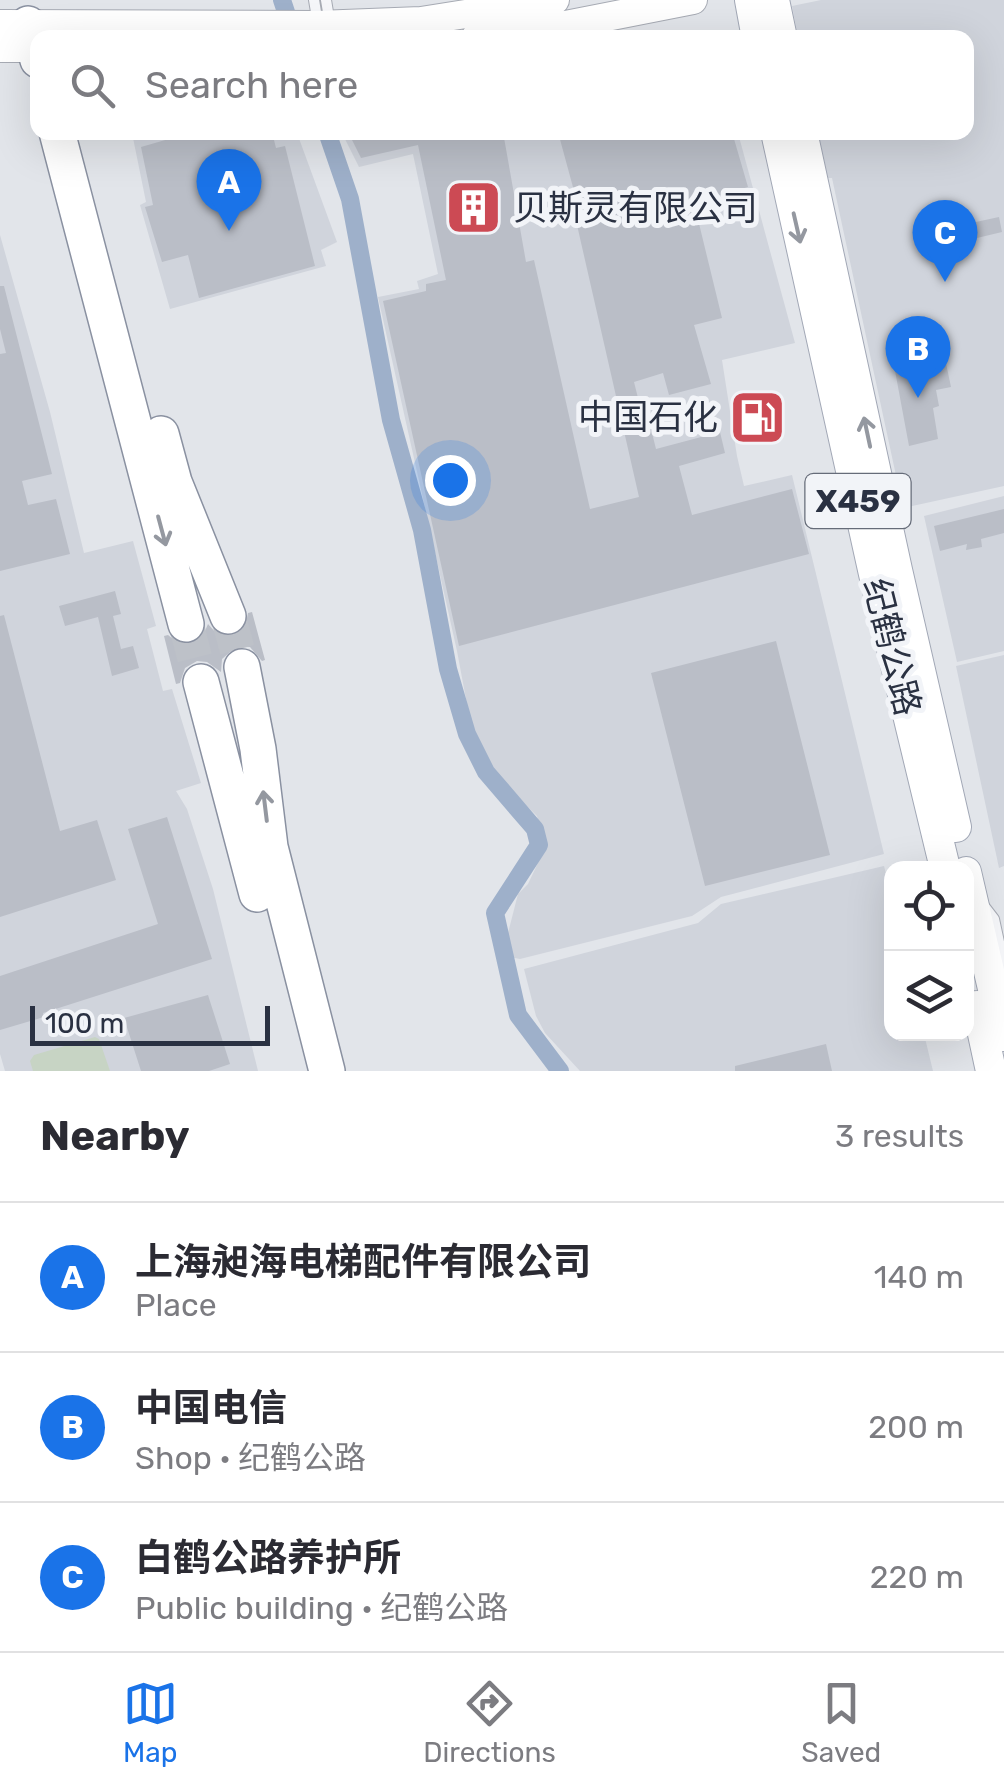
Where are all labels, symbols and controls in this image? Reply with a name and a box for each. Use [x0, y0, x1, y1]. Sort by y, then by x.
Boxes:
search box [30, 30, 974, 140]
icon: search [65, 58, 120, 113]
text: Search here [145, 62, 358, 108]
pin: A [196, 148, 262, 231]
building icon: 贝斯灵有限公司 [444, 178, 504, 238]
place label: 贝斯灵有限公司 [513, 187, 758, 229]
pin: C [912, 200, 978, 282]
one-way arrow [788, 211, 807, 243]
pin: B [886, 316, 950, 398]
fuel station icon: 中国石化 [727, 387, 787, 447]
place label: 中国石化 [578, 396, 718, 438]
one-way arrow [856, 417, 875, 449]
your location [425, 455, 476, 506]
road number: X459 [806, 474, 910, 528]
one-way arrow [153, 515, 172, 546]
street label: 纪鹤公路 [855, 574, 929, 720]
one-way arrow [255, 790, 274, 823]
map controls [884, 861, 974, 1041]
button: locate [884, 861, 974, 951]
button: layers [884, 951, 974, 1041]
scale bar [30, 1001, 270, 1046]
text: 100 m [45, 1007, 124, 1040]
text: Nearby [40, 1111, 190, 1161]
text: 3 results [835, 1117, 964, 1155]
text: 上海昶海电梯配件有限公司 [135, 1239, 591, 1285]
text: A [61, 1258, 84, 1296]
text: 140 m [874, 1258, 964, 1296]
text: Place [135, 1286, 217, 1324]
text: 中国电信 [135, 1385, 287, 1431]
text: B [61, 1408, 84, 1446]
text: 200 m [868, 1408, 964, 1446]
text: Shop · 纪鹤公路 [135, 1439, 366, 1477]
text: 白鹤公路养护所 [135, 1535, 401, 1581]
text: C [61, 1558, 84, 1596]
text: 220 m [870, 1558, 964, 1596]
text: Public building · 纪鹤公路 [135, 1589, 508, 1627]
tab: Map [123, 1676, 178, 1769]
tab: Directions [423, 1676, 556, 1769]
tab: Saved [801, 1676, 881, 1769]

